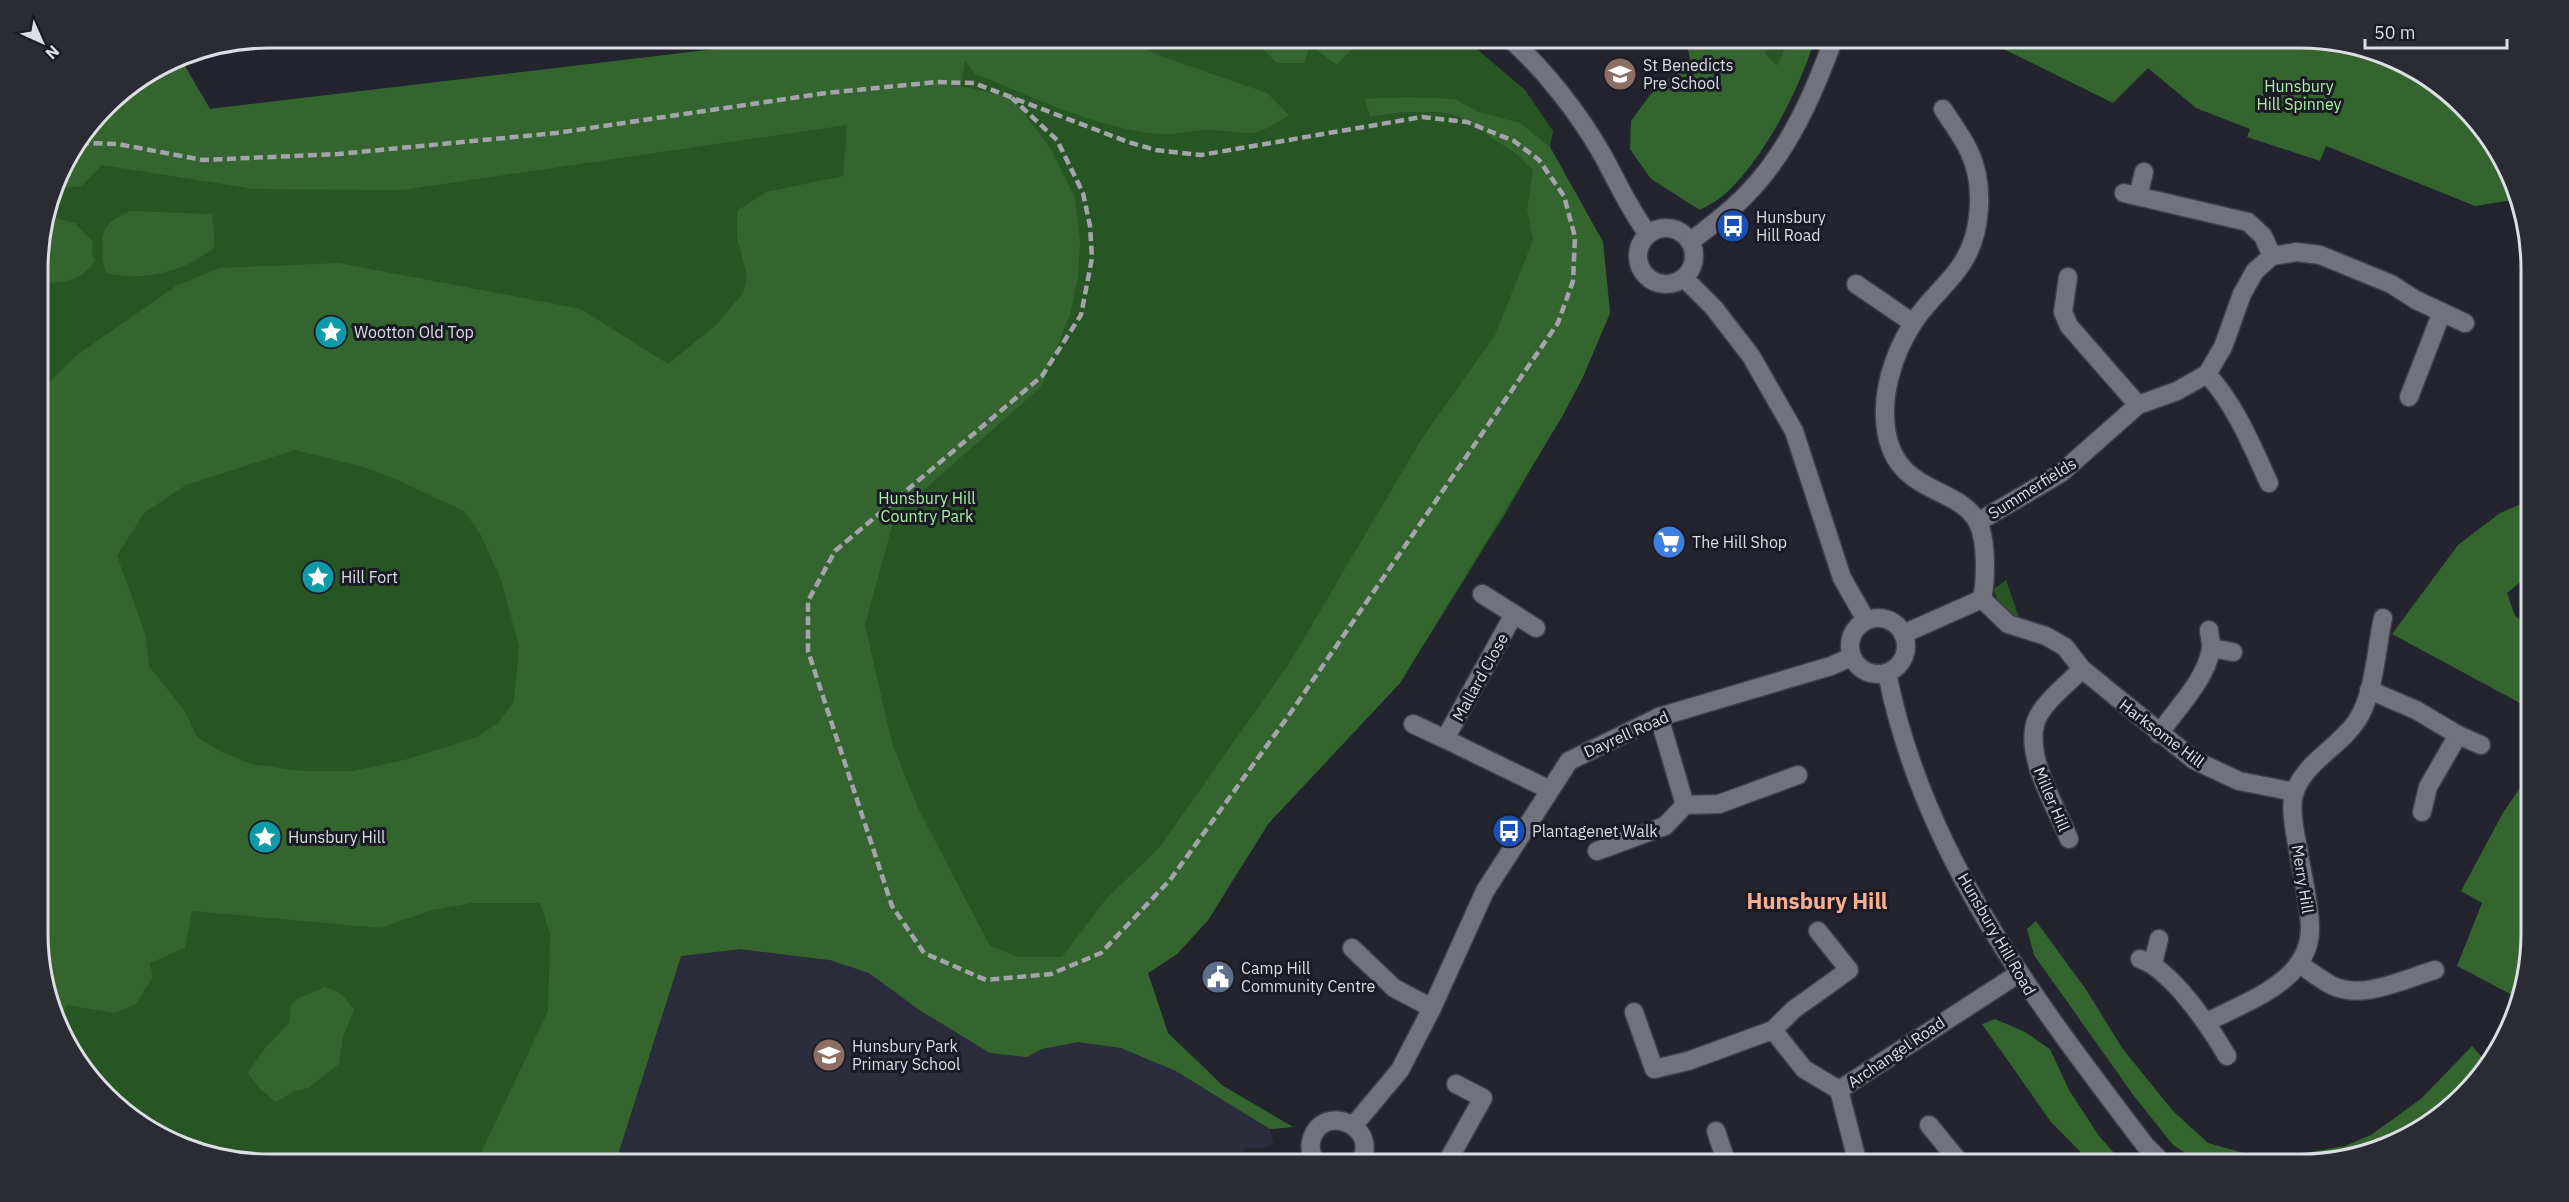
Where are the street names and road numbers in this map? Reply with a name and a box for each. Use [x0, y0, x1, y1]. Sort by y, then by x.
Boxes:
street label: Summerfields [1984, 453, 2080, 523]
street label: Mallard Close [1448, 629, 1512, 724]
street label: Harksome Hill [2116, 695, 2208, 771]
street label: Dayrell Road [1580, 706, 1672, 762]
street label: Miller Hill [2030, 764, 2074, 834]
street label: Merry Hill [2288, 843, 2318, 915]
street label: Hunsbury Hill Road [1954, 869, 2040, 999]
street label: Archangel Road [1844, 1012, 1948, 1092]

